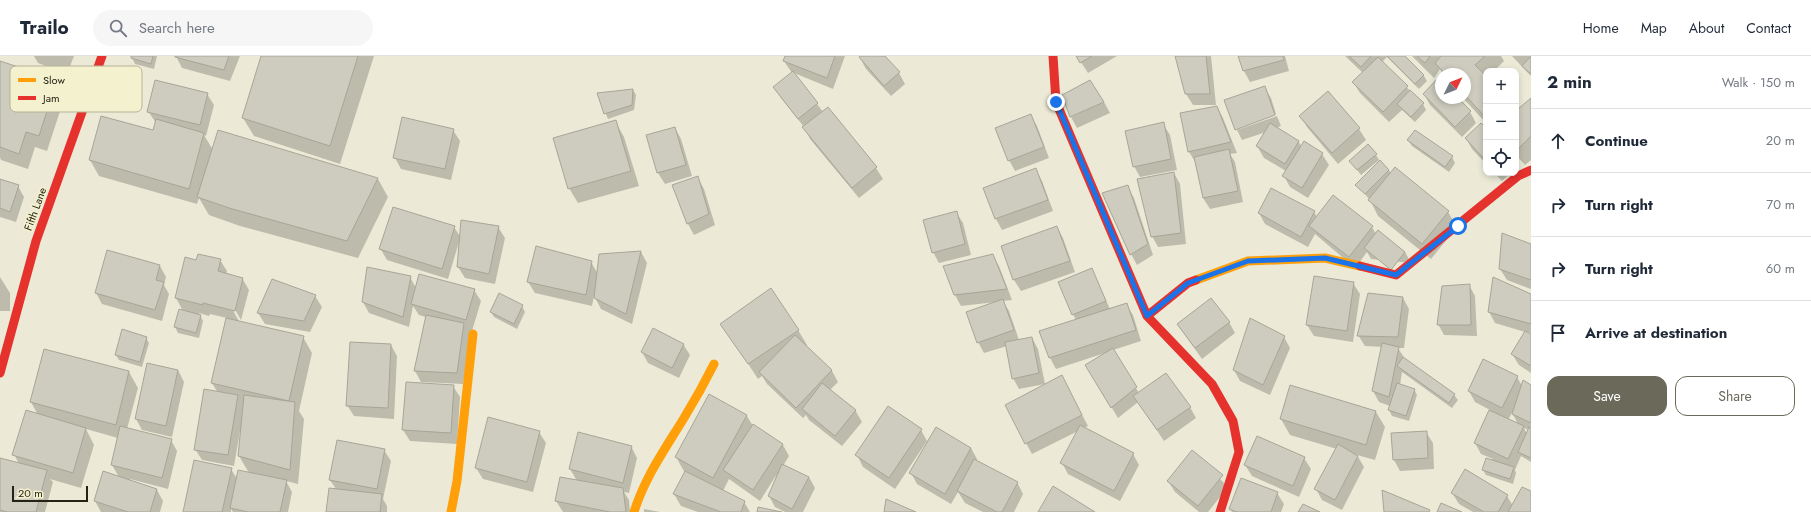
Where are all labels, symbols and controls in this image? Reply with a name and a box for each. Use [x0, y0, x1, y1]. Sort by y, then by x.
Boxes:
search box [93, 10, 373, 46]
text: Trailo [20, 14, 69, 41]
icon: search [107, 17, 129, 39]
text: Search here [139, 17, 215, 39]
text: Home [1583, 18, 1619, 38]
text: Map [1641, 18, 1667, 38]
text: About [1689, 18, 1724, 38]
text: Contact [1746, 18, 1791, 38]
legend [10, 66, 142, 112]
north arrow [1435, 68, 1471, 104]
map controls [1483, 68, 1519, 176]
button: + [1483, 68, 1519, 104]
text: 2 min [1547, 70, 1592, 94]
text: Slow [43, 72, 65, 88]
text: Walk · 150 m [1722, 73, 1795, 92]
text: Jam [41, 90, 60, 106]
route end [1047, 93, 1065, 111]
button: − [1483, 104, 1519, 140]
icon: ahead [1547, 130, 1569, 152]
text: Continue [1585, 130, 1648, 152]
text: 20 m [1766, 131, 1795, 150]
button: locate [1483, 140, 1519, 176]
street label: Fifth Lane [20, 185, 50, 233]
icon: right [1547, 194, 1569, 216]
text: Turn right [1585, 194, 1653, 216]
text: 70 m [1766, 195, 1795, 214]
route start [1449, 217, 1467, 235]
icon: right [1547, 258, 1569, 280]
text: Turn right [1585, 258, 1653, 280]
text: 60 m [1766, 259, 1795, 278]
icon: arrive [1547, 322, 1569, 344]
text: Arrive at destination [1585, 322, 1727, 344]
button: Save [1547, 376, 1667, 416]
button: Share [1675, 376, 1795, 416]
scale bar [12, 484, 88, 503]
text: 20 m [18, 485, 43, 501]

